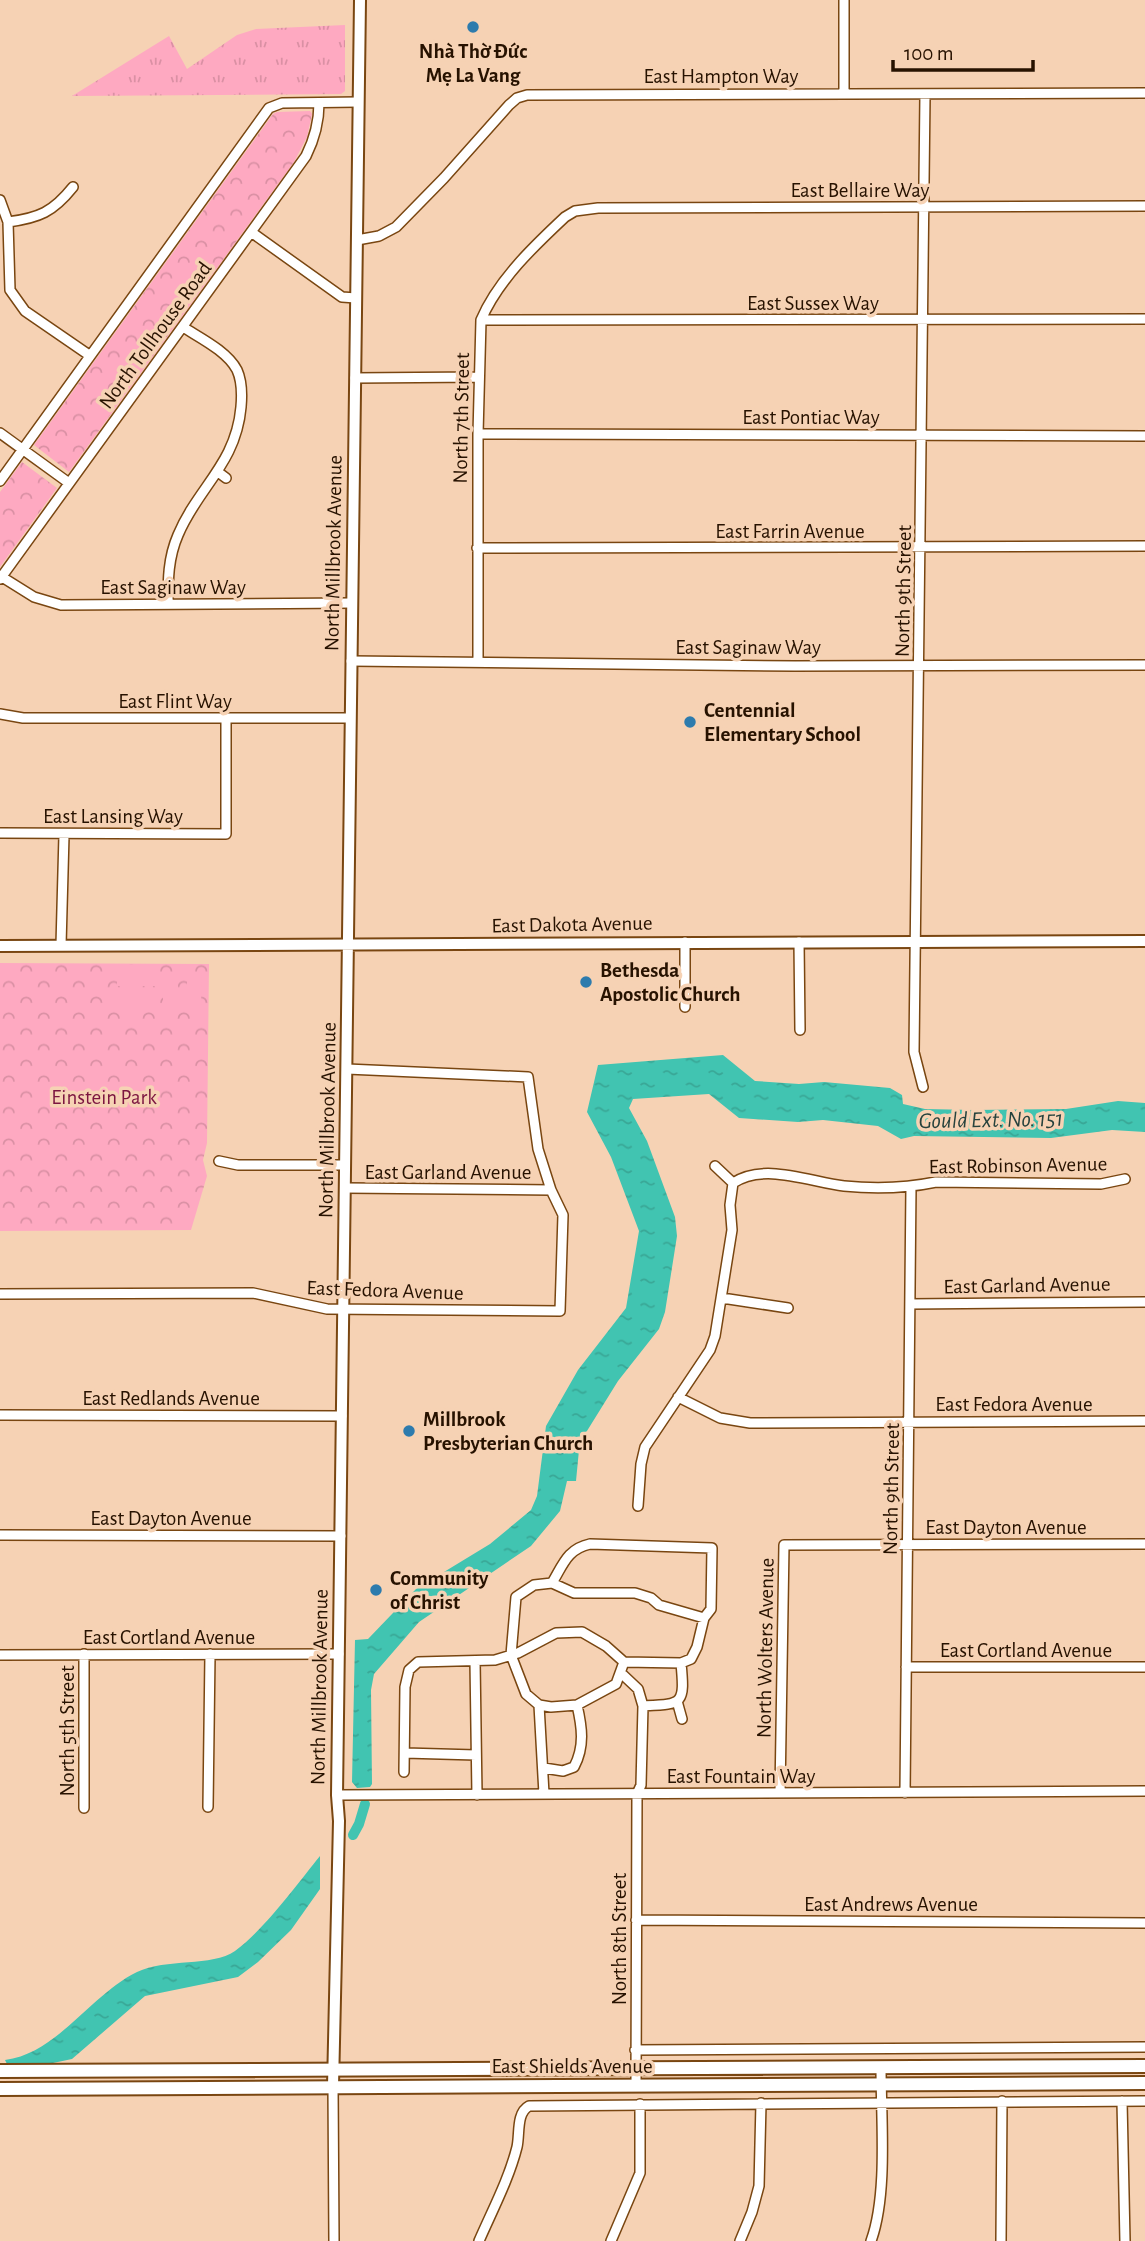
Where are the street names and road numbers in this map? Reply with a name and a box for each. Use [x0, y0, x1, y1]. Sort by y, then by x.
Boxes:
street label: East Hampton Way [643, 66, 799, 87]
street label: East Bellaire Way [790, 180, 930, 201]
street label: North Tollhouse Road [95, 258, 216, 413]
street label: East Sussex Way [747, 293, 879, 314]
street label: North 7th Street [450, 352, 473, 484]
street label: East Pontiac Way [742, 407, 880, 428]
street label: North Millbrook Avenue [321, 455, 346, 651]
street label: East Farrin Avenue [715, 521, 865, 542]
street label: North 9th Street [892, 524, 915, 657]
street label: East Saginaw Way [100, 577, 246, 598]
street label: East Saginaw Way [675, 637, 821, 658]
street label: East Flint Way [118, 691, 232, 712]
street label: East Lansing Way [43, 806, 183, 827]
street label: East Dakota Avenue [491, 913, 653, 936]
street label: North Millbrook Avenue [315, 1022, 340, 1218]
street label: East Robinson Avenue [929, 1153, 1108, 1178]
street label: East Garland Avenue [364, 1162, 532, 1183]
street label: East Garland Avenue [943, 1274, 1111, 1297]
street label: East Fedora Avenue [306, 1277, 464, 1304]
street label: East Redlands Avenue [82, 1388, 260, 1409]
street label: East Fedora Avenue [935, 1394, 1093, 1415]
street label: North 9th Street [880, 1422, 903, 1555]
street label: East Dayton Avenue [90, 1508, 252, 1529]
street label: East Dayton Avenue [925, 1517, 1087, 1538]
street label: North Wolters Avenue [753, 1558, 778, 1738]
street label: North Millbrook Avenue [307, 1589, 332, 1785]
street label: East Cortland Avenue [83, 1627, 255, 1648]
street label: East Cortland Avenue [940, 1640, 1112, 1661]
street label: North 5th Street [57, 1665, 78, 1797]
street label: East Fountain Way [666, 1766, 816, 1787]
street label: North 8th Street [609, 1873, 630, 2005]
street label: East Andrews Avenue [804, 1894, 978, 1915]
street label: East Shields Avenue [491, 2056, 653, 2077]

